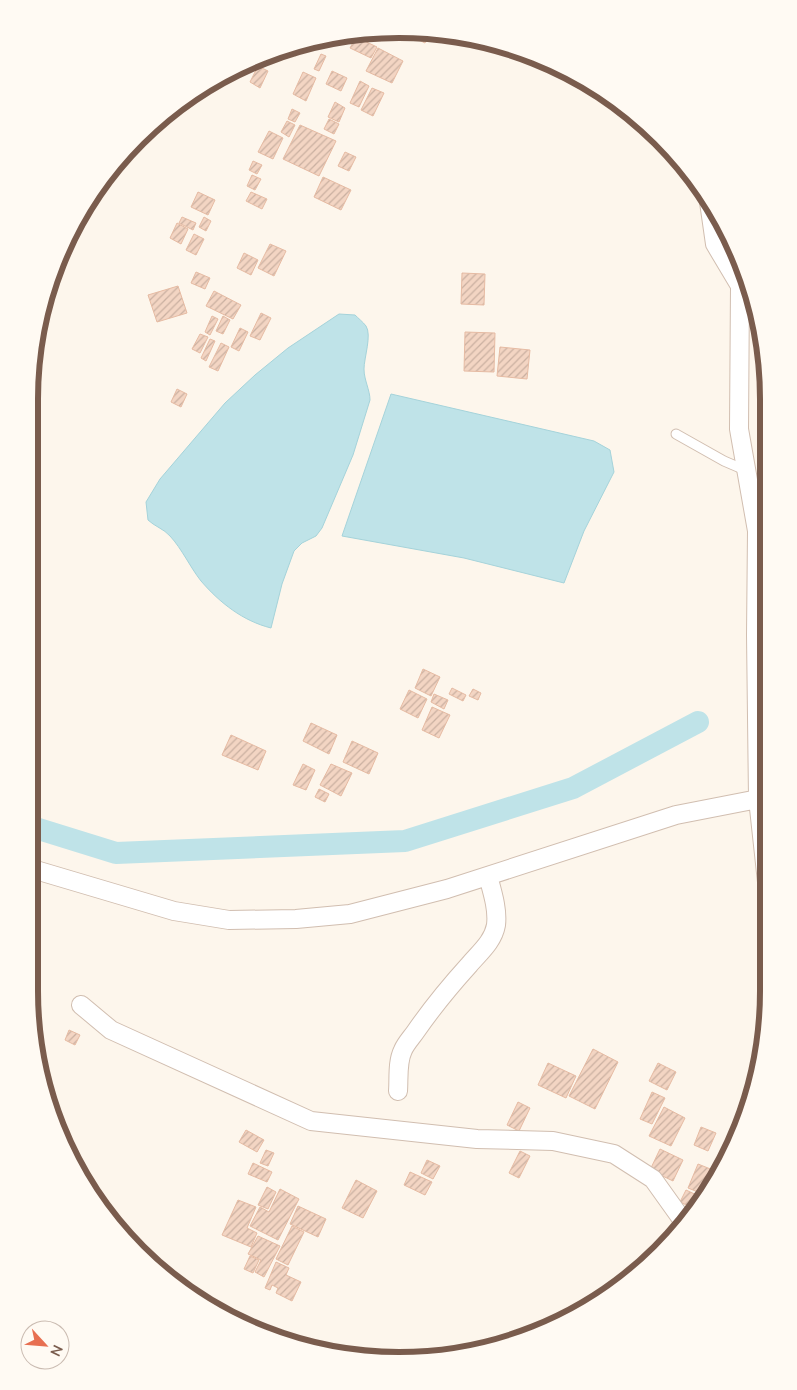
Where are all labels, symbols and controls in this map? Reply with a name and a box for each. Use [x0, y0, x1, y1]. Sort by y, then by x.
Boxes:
north arrow [20, 1320, 70, 1370]
text: N [45, 1342, 67, 1359]

